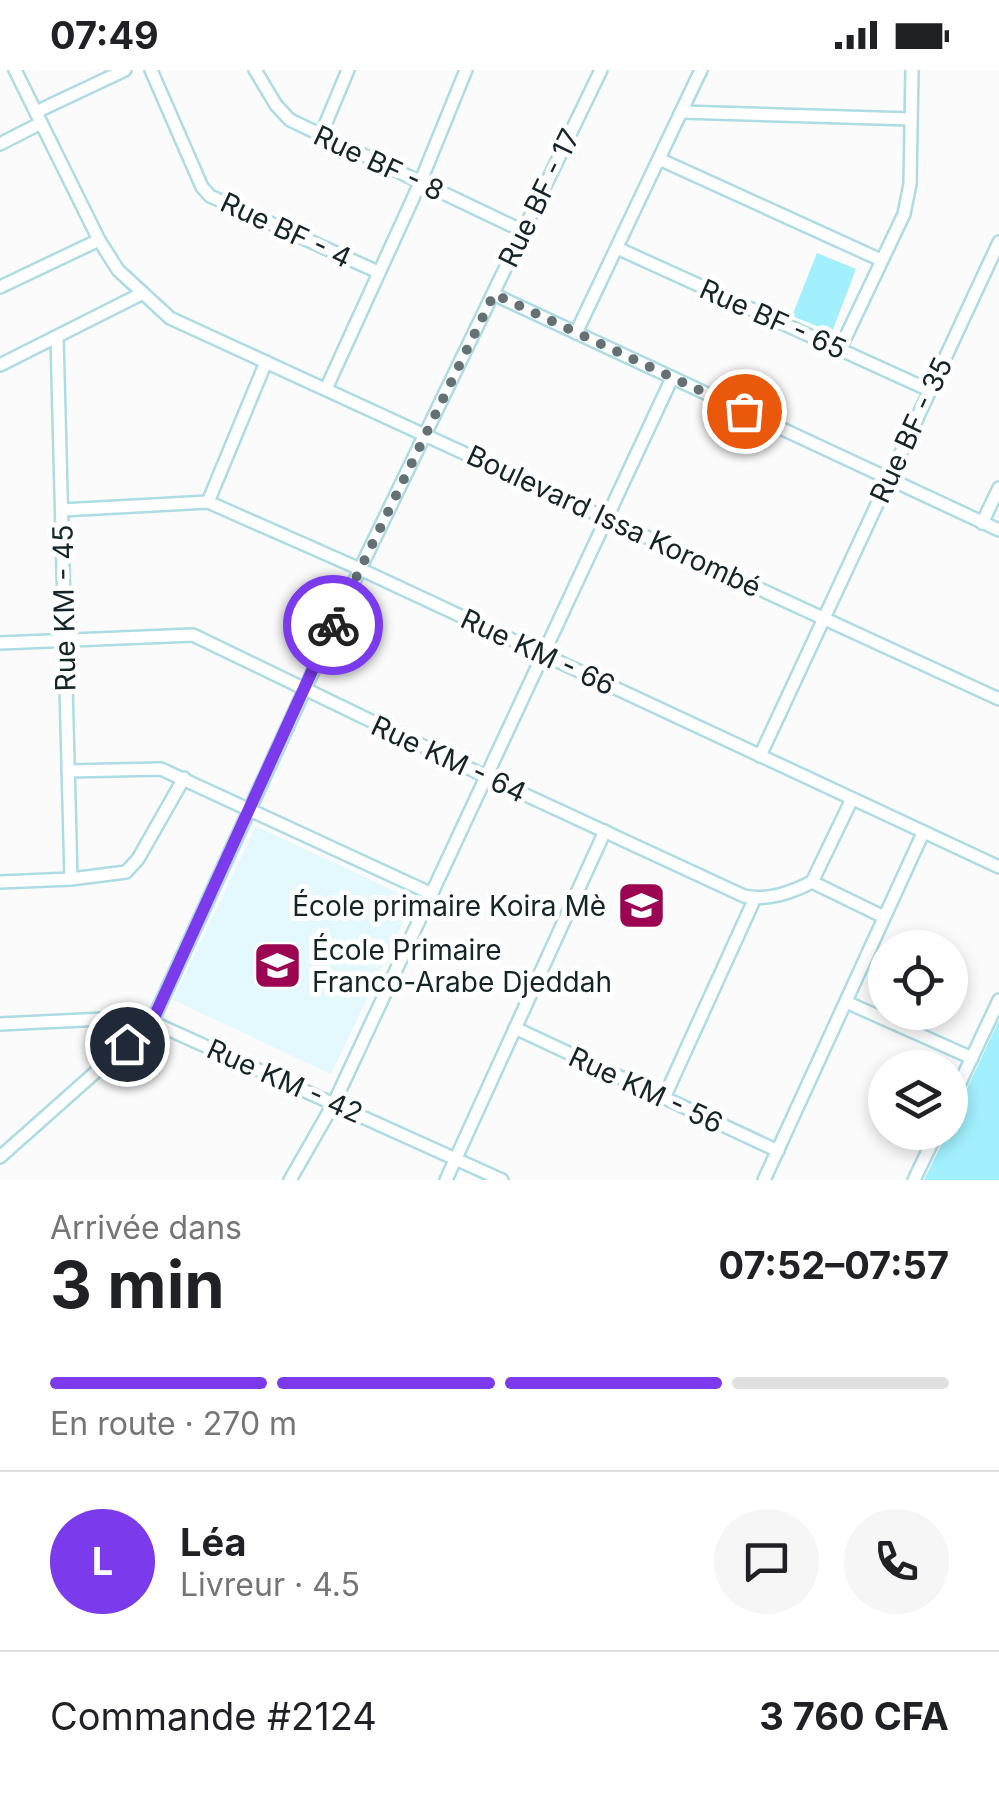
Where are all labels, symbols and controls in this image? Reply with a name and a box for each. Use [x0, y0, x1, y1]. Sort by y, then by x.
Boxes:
text: 07:49 [50, 12, 159, 58]
street label: Rue BF - 8 [309, 118, 449, 208]
street label: Rue BF - 17 [491, 123, 587, 273]
street label: Rue BF - 4 [215, 185, 357, 275]
street label: Rue BF - 65 [695, 272, 851, 366]
street label: Rue BF - 35 [863, 352, 959, 508]
pin [702, 369, 787, 454]
icon: bag [717, 384, 772, 439]
street label: Boulevard Issa Korombé [461, 438, 767, 604]
street label: Rue KM - 45 [46, 524, 82, 692]
courier [283, 575, 383, 675]
icon: bike [306, 598, 361, 653]
street label: Rue KM - 66 [455, 601, 621, 703]
street label: Rue KM - 64 [366, 708, 532, 810]
school or university icon: École primaire Koira Mè [615, 880, 667, 932]
place label: École primaire Koira Mè [292, 888, 606, 923]
map controls [868, 930, 968, 1150]
button: locate [868, 930, 968, 1030]
place label: École Primaire Franco-Arabe Djeddah [312, 932, 612, 999]
school or university icon: École Primaire Franco-Arabe Djeddah [251, 940, 303, 992]
pin [85, 1002, 170, 1087]
icon: home [100, 1017, 155, 1072]
street label: Rue KM - 42 [202, 1032, 368, 1130]
street label: Rue KM - 56 [564, 1040, 728, 1140]
button: layers [868, 1050, 968, 1150]
text: Arrivée dans [50, 1208, 242, 1247]
text: 07:52–07:57 [719, 1242, 949, 1288]
text: 3 min [50, 1245, 225, 1324]
text: En route · 270 m [50, 1404, 297, 1443]
button: chat [714, 1509, 819, 1614]
button: phone [844, 1509, 949, 1614]
text: Léa [180, 1519, 247, 1565]
text: L [92, 1538, 113, 1584]
text: Livreur · 4.5 [180, 1565, 360, 1604]
text: Commande #2124 [50, 1693, 377, 1739]
text: 3 760 CFA [759, 1693, 949, 1739]

